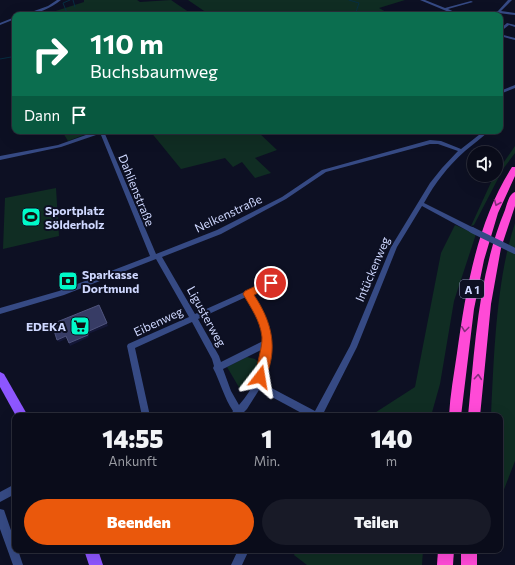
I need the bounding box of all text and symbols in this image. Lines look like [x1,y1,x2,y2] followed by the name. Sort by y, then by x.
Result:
[90,26,164,60] text: 110 m
[24,28,76,80] icon: right
[90,60,218,82] text: Buchsbaumweg
[68,104,90,126] icon: arrive
[24,106,60,124] text: Dann
[467,146,503,182] map controls
[467,146,503,182] button: sound
[116,152,158,228] street label: Dahlienstraße
[192,191,264,235] street label: Nelkenstraße
[494,199,502,207] one-way arrow
[45,203,105,231] place label: Sportplatz Sölderholz
[20,206,42,228] sports icon: Sportplatz Sölderholz
[352,234,392,304] street label: Intückenweg
[254,266,288,300] pin
[82,267,139,295] place label: Sparkasse Dortmund
[57,270,79,292] bank icon: Sparkasse Dortmund
[260,272,282,294] icon: arrive
[460,280,484,298] road number: A 1
[185,283,230,349] street label: Ligusterweg
[131,303,185,338] street label: Eibenweg
[69,315,91,337] supermarket icon: EDEKA
[26,319,66,333] place label: EDEKA
[461,326,470,332] one-way arrow
[239,356,281,398] position arrow
[473,374,482,380] one-way arrow
[102,424,163,453] text: 14:55
[261,424,273,453] text: 1
[370,424,413,453] text: 140
[109,453,157,469] text: Ankunft
[254,453,280,469] text: Min.
[386,453,397,469] text: m
[24,499,254,545] button: Beenden
[262,499,491,545] button: Teilen

